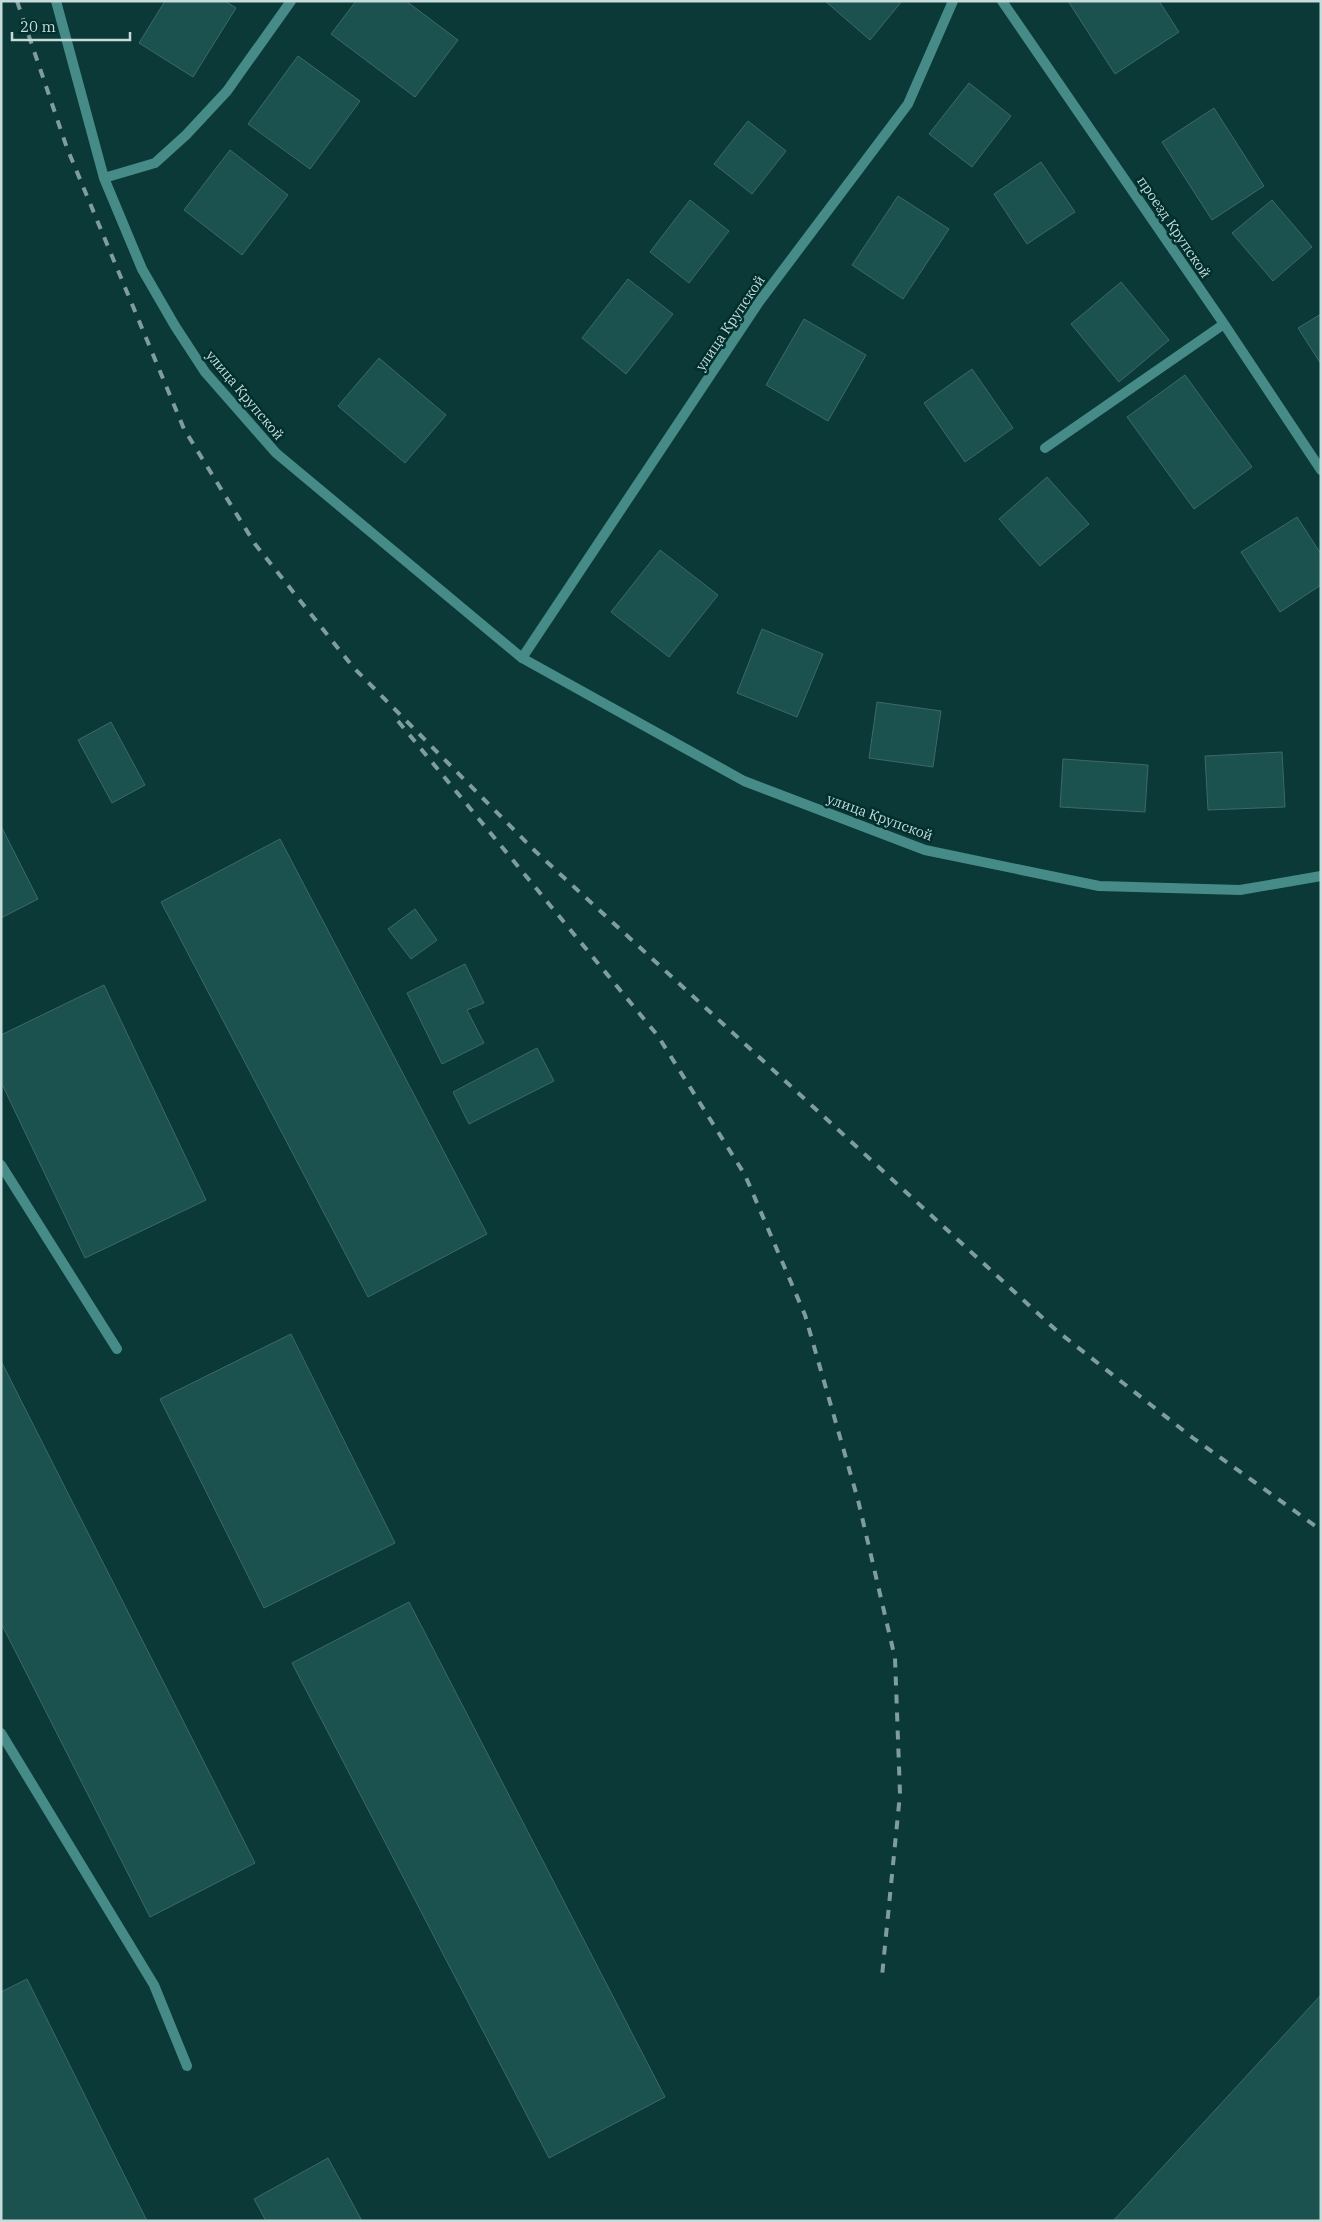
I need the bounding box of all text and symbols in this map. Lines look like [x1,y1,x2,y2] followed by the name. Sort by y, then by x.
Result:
[12,10,130,42] scale bar
[20,17,56,36] text: 20 m
[1133,173,1215,281] street label: проезд Крупской
[691,272,769,374] street label: улица Крупской
[202,346,288,444] street label: улица Крупской
[824,789,936,845] street label: улица Крупской

